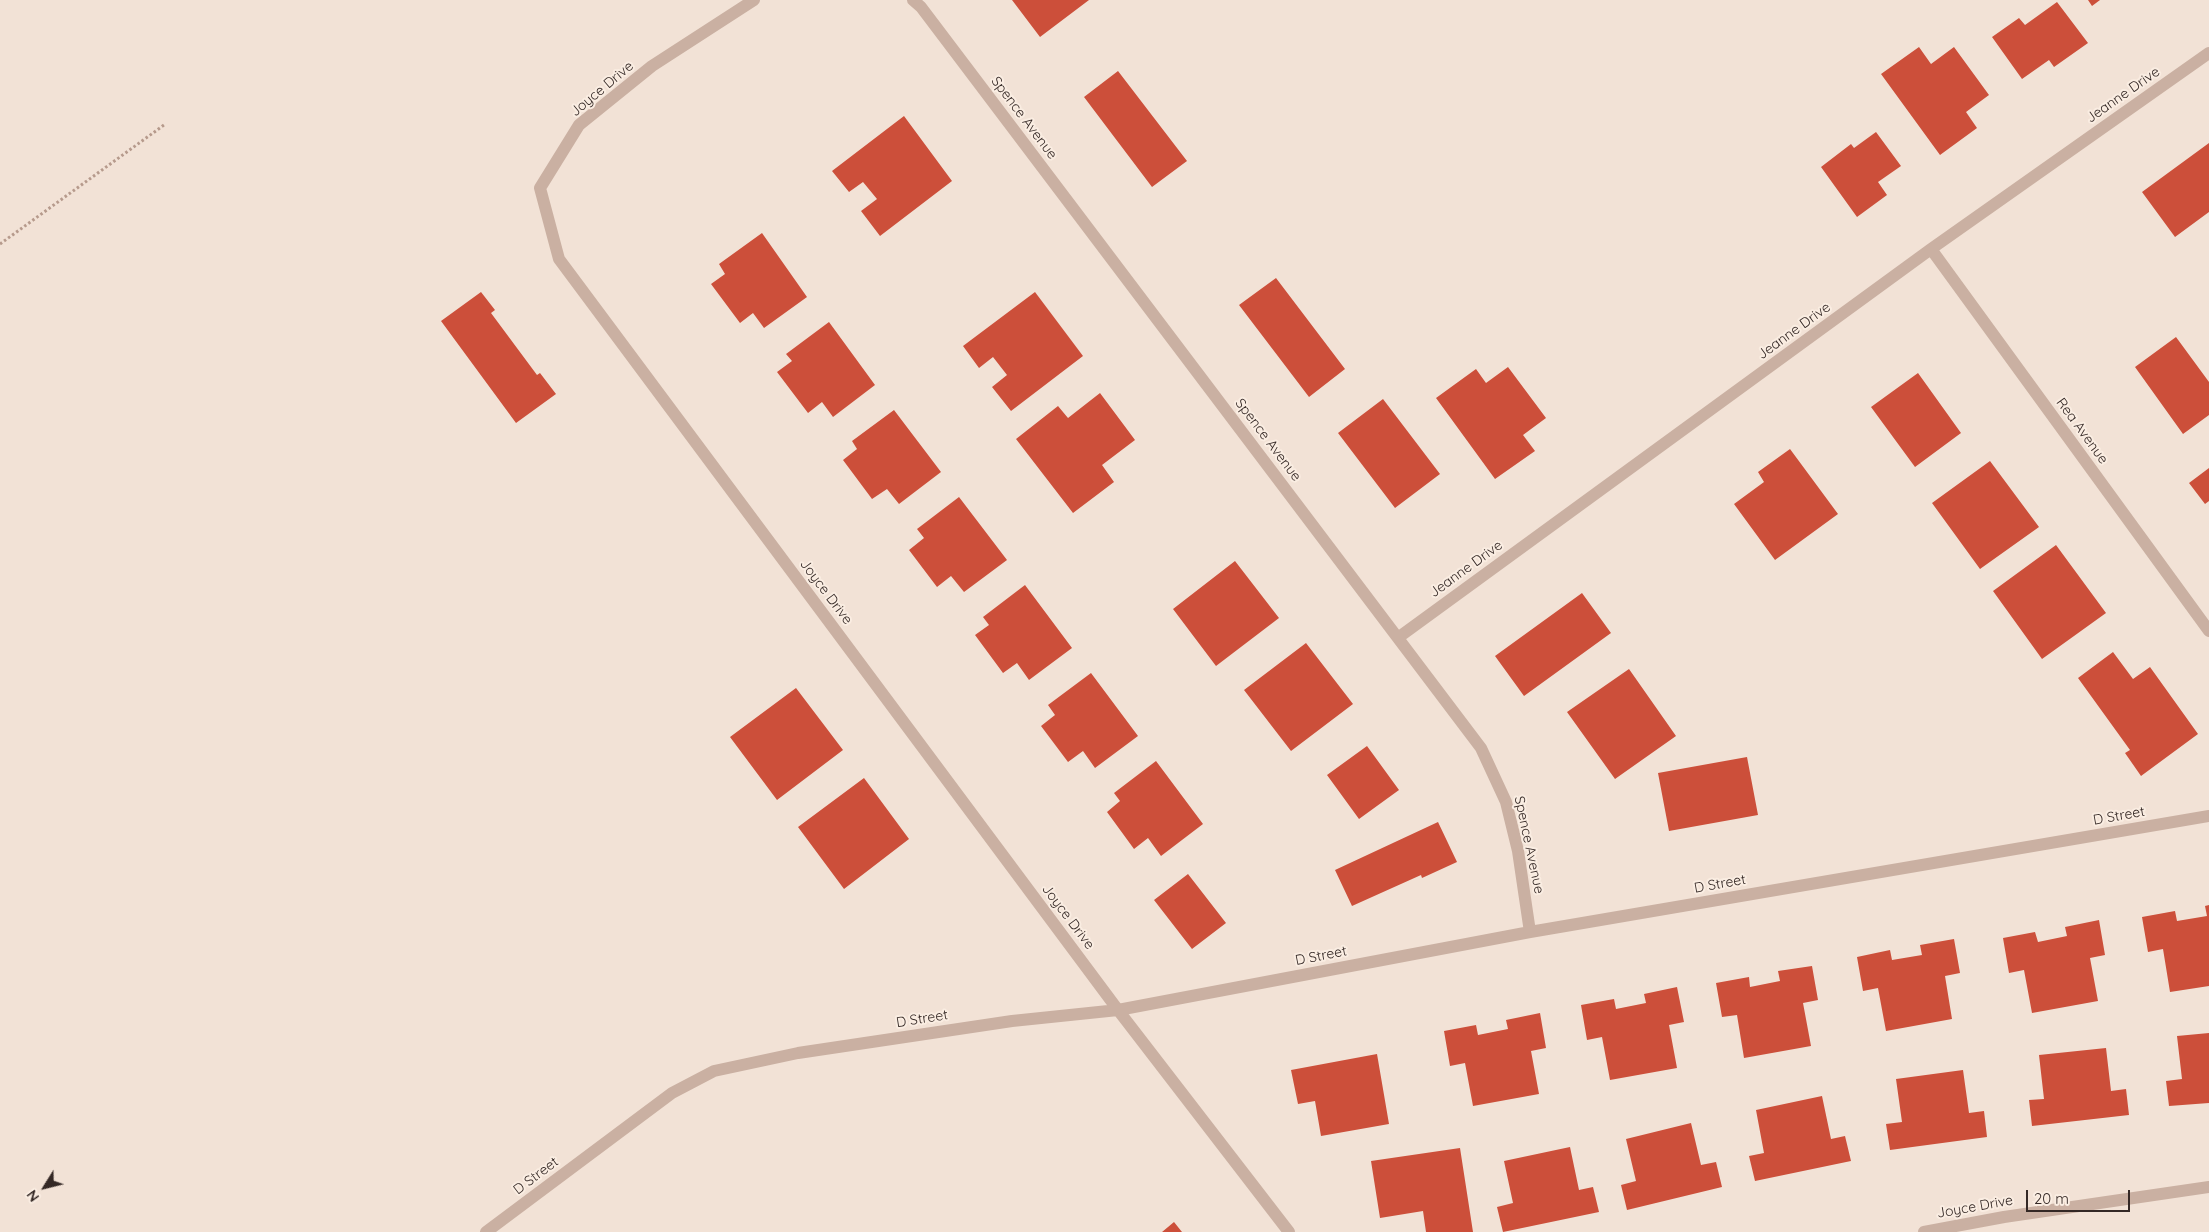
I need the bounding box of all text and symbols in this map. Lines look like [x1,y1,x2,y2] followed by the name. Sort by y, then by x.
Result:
[567,58,637,120] street label: Joyce Drive
[2083,63,2163,127] street label: Jeanne Drive
[987,73,1061,163] street label: Spence Avenue
[1754,299,1834,363] street label: Jeanne Drive
[1231,395,1305,485] street label: Spence Avenue
[2052,395,2112,467] street label: Rea Avenue
[1426,537,1506,601] street label: Jeanne Drive
[796,556,856,628] street label: Joyce Drive
[1510,795,1548,895] street label: Spence Avenue
[2092,803,2146,829] street label: D Street
[1693,871,1747,897] street label: D Street
[1038,881,1098,953] street label: Joyce Drive
[1294,943,1348,969] street label: D Street
[895,1007,949,1031] street label: D Street
[510,1154,562,1198] street label: D Street
[20,1162,70,1212] north arrow
[2029,1180,2133,1212] scale bar
[23,1186,43,1205] text: N
[2034,1189,2069,1208] text: 20 m
[1936,1192,2014,1222] street label: Joyce Drive

